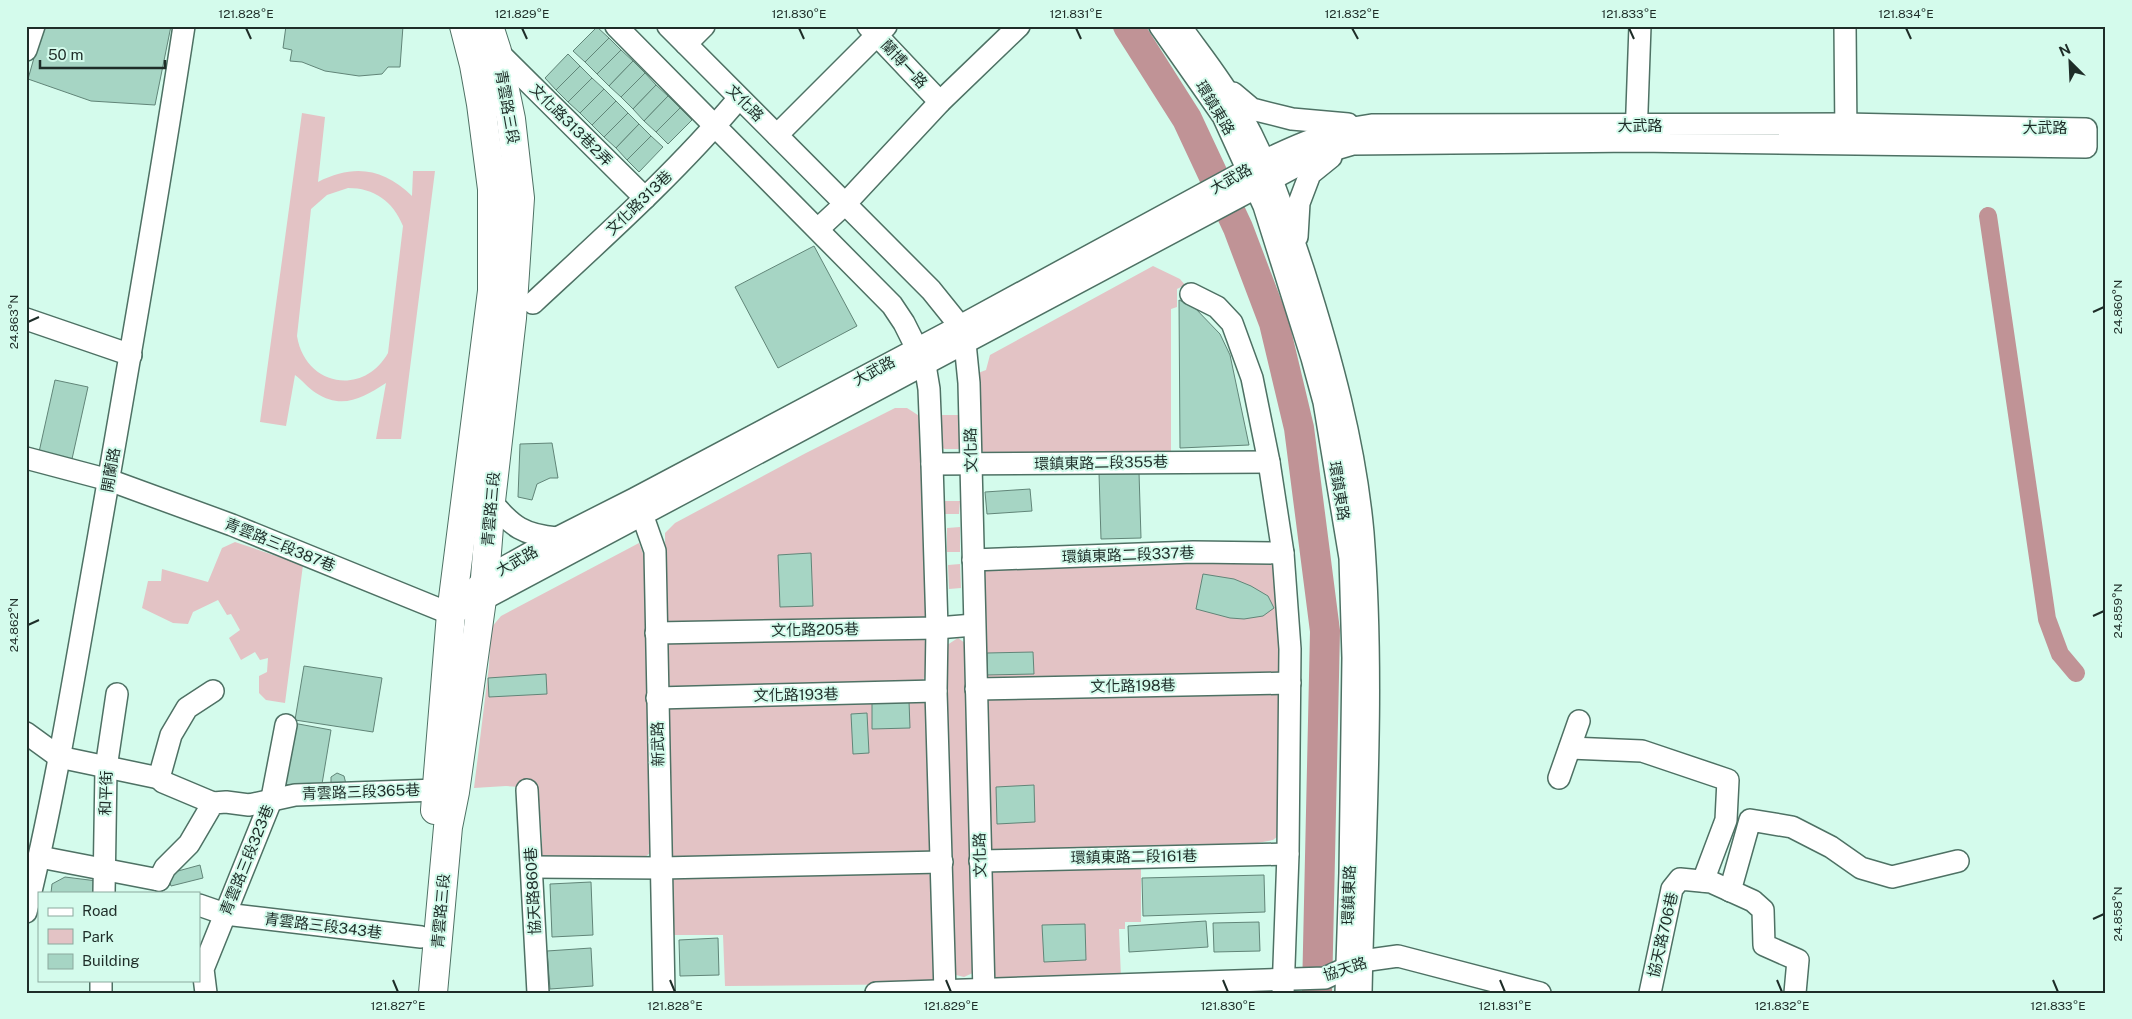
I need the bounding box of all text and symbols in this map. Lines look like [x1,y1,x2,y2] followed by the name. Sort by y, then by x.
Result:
[218,7,274,21] text: 121.828°E
[494,7,550,21] text: 121.829°E
[771,7,827,21] text: 121.830°E
[1050,7,1102,21] text: 121.831°E
[1324,7,1380,21] text: 121.832°E
[1601,7,1657,21] text: 121.833°E
[1878,7,1934,21] text: 121.834°E
[878,36,931,91] street label: 蘭博一路
[40,38,165,70] scale bar
[2044,38,2094,88] north arrow
[2056,41,2073,60] text: N
[48,46,83,63] text: 50 m
[493,68,522,145] street label: 青雲路三段
[1193,78,1238,138] street label: 環鎮東路
[527,80,616,169] street label: 文化路313巷2弄
[723,81,767,125] street label: 文化路
[1617,117,1663,134] street label: 大武路
[2022,119,2068,136] street label: 大武路
[1207,160,1255,197] street label: 大武路
[602,167,675,238] street label: 文化路313巷
[2111,280,2125,334] text: 24.860°N
[7,295,21,349] text: 24.863°N
[850,352,898,389] street label: 大武路
[962,427,979,473] street label: 文化路
[98,446,123,494] street label: 開蘭路
[1034,453,1168,472] street label: 環鎮東路二段355巷
[1326,460,1353,522] street label: 環鎮東路
[479,471,502,547] street label: 青雲路三段
[222,515,338,574] street label: 青雲路三段387巷
[493,542,541,579] street label: 大武路
[1061,544,1195,565] street label: 環鎮東路二段337巷
[2111,584,2125,638] text: 24.859°N
[7,598,21,652] text: 24.862°N
[771,620,859,639] street label: 文化路205巷
[1090,676,1176,695] street label: 文化路198巷
[753,685,839,704] street label: 文化路193巷
[649,721,666,767] street label: 新武路
[96,770,115,816] street label: 和平街
[302,781,420,802] street label: 青雲路三段365巷
[217,802,276,918] street label: 青雲路三段323巷
[971,832,988,878] street label: 文化路
[522,847,543,935] street label: 協天路860巷
[1071,847,1197,866] street label: 環鎮東路二段161巷
[1339,865,1358,925] street label: 環鎮東路
[429,873,452,949] street label: 青雲路三段
[2111,886,2125,942] text: 24.858°N
[1644,891,1681,979] street label: 協天路706巷
[38,892,200,982] legend
[82,902,118,919] text: Road
[263,910,383,941] street label: 青雲路三段343巷
[82,928,114,945] text: Park
[82,952,140,969] text: Building
[1321,953,1369,984] street label: 協天路
[371,999,425,1013] text: 121.827°E
[647,999,703,1013] text: 121.828°E
[923,999,979,1013] text: 121.829°E
[1200,999,1256,1013] text: 121.830°E
[1479,999,1531,1013] text: 121.831°E
[1754,999,1810,1013] text: 121.832°E
[2030,999,2086,1013] text: 121.833°E

